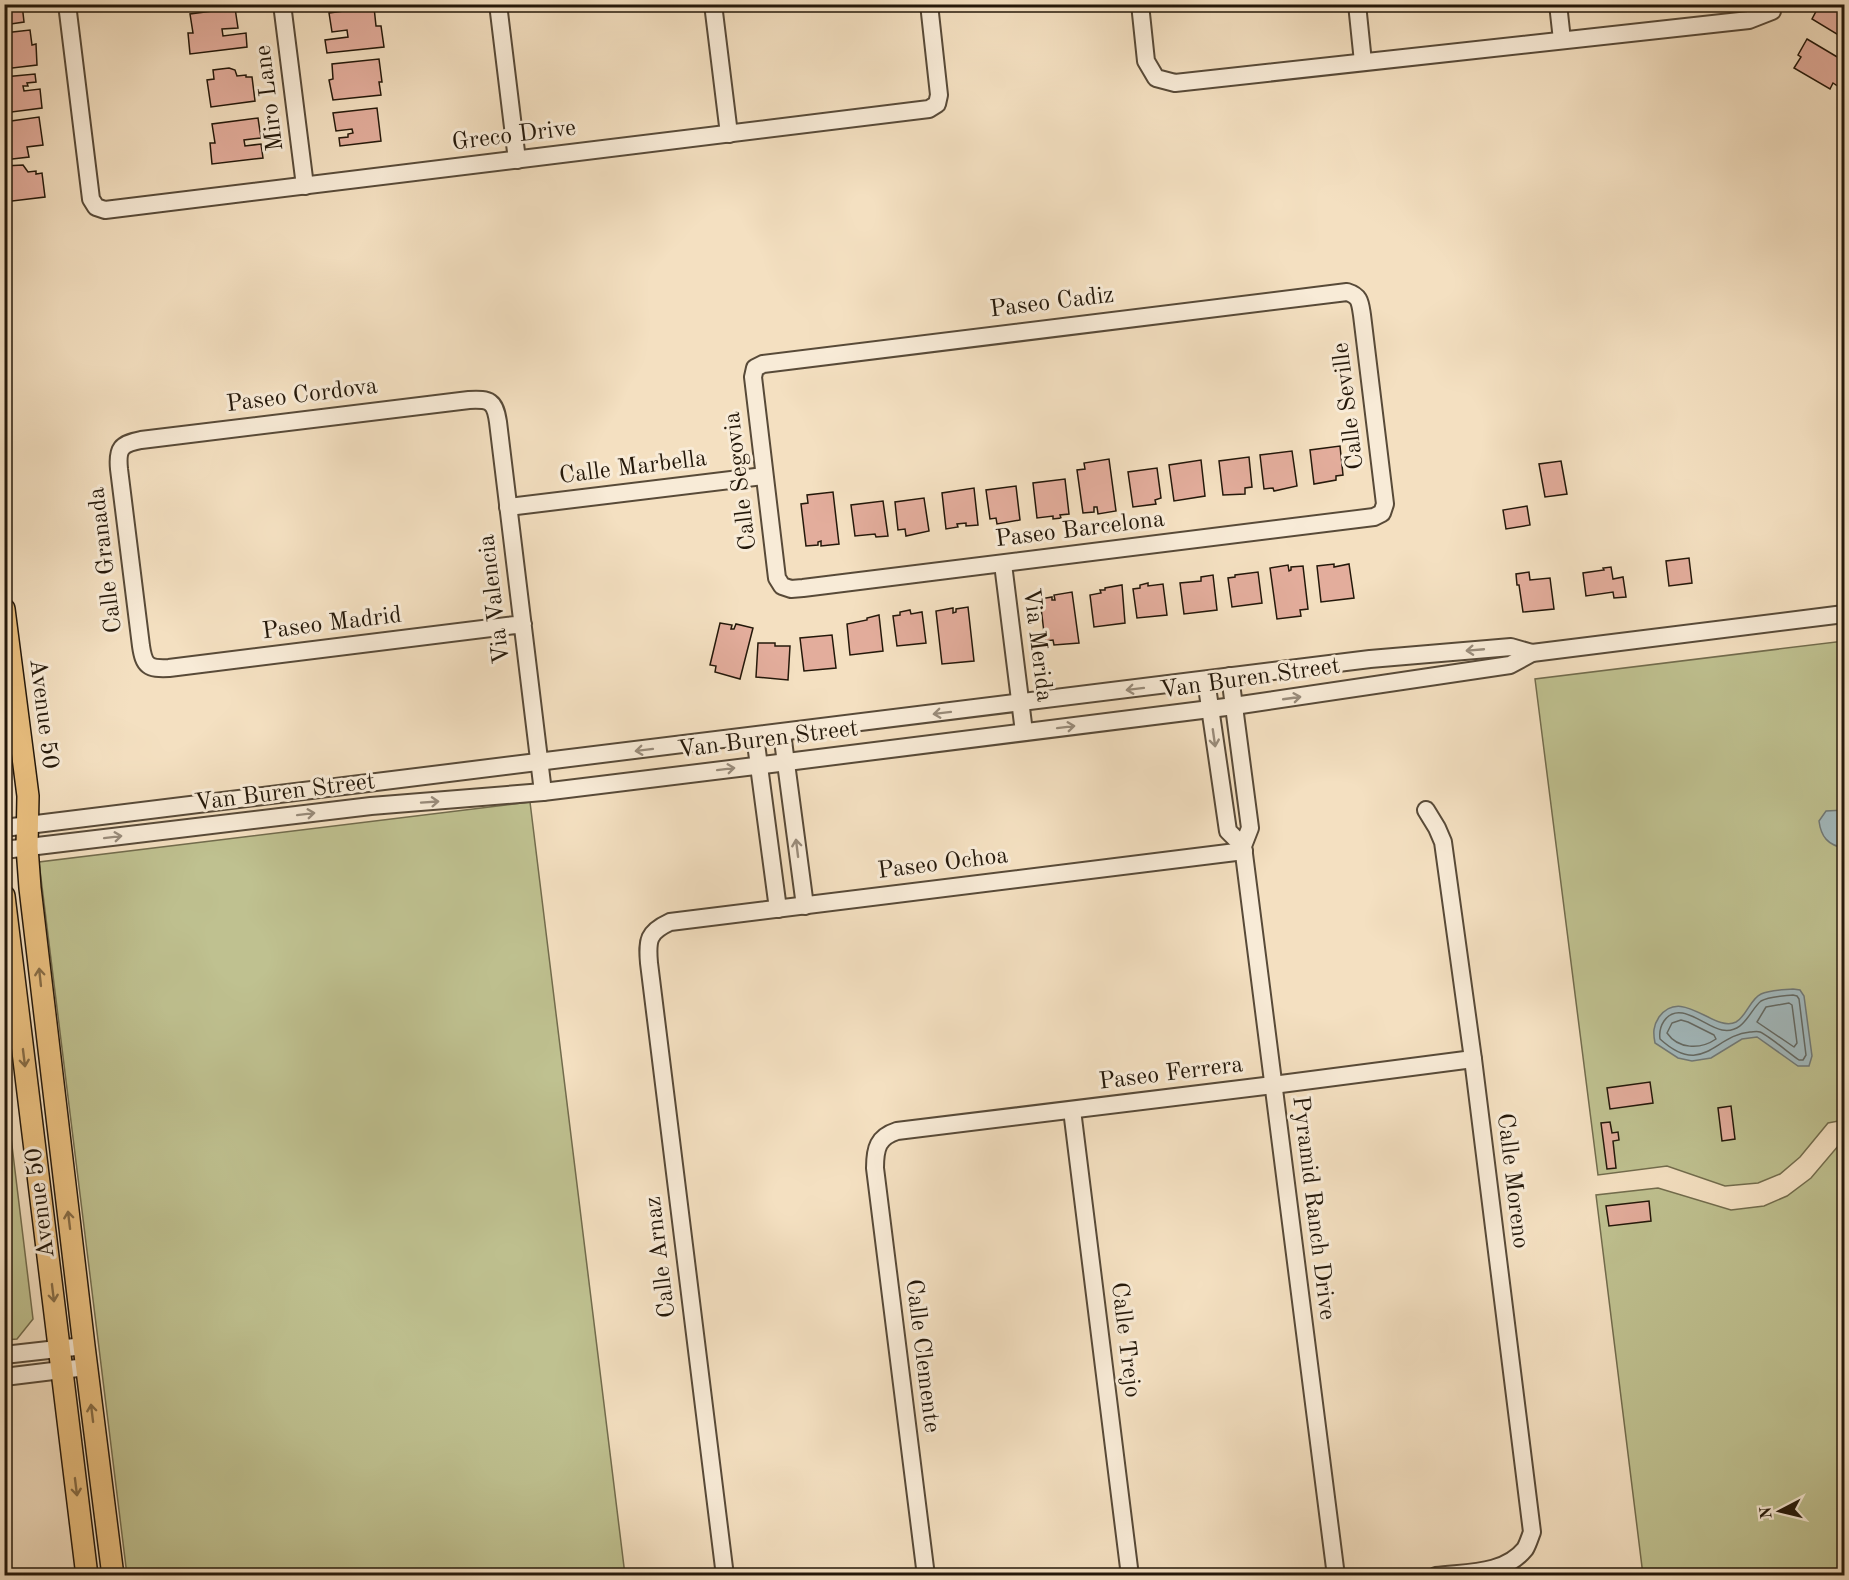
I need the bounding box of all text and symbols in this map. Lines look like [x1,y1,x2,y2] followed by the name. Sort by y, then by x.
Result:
[252,43,288,153] street label: Miro Lane
[451,116,577,156] street label: Greco Drive
[989,283,1115,323] street label: Paseo Cadiz
[1329,341,1369,471] street label: Calle Seville
[225,375,379,417] street label: Paseo Cordova
[721,410,761,552] street label: Calle Segovia
[558,447,708,489] street label: Calle Marbella
[85,486,127,634] street label: Calle Granada
[994,508,1166,552] street label: Paseo Barcelona
[475,533,515,665] street label: Via Valencia
[1018,587,1056,703] street label: Via Merida
[261,604,403,644] street label: Paseo Madrid
[1465,645,1485,656] one-way arrow
[1158,654,1342,704] street label: Van Buren Street
[24,658,62,770] street label: Avenue 50
[1126,683,1146,694] one-way arrow
[1281,692,1301,703] one-way arrow
[932,707,952,718] one-way arrow
[676,717,860,763] street label: Van Buren Street
[1055,721,1075,732] one-way arrow
[1209,727,1220,747] one-way arrow
[634,744,654,755] one-way arrow
[716,763,736,774] one-way arrow
[193,770,377,816] street label: Van Buren Street
[419,796,439,807] one-way arrow
[296,808,316,819] one-way arrow
[102,832,122,843] one-way arrow
[792,838,803,858] one-way arrow
[876,844,1010,884] street label: Paseo Ochoa
[35,967,46,987] one-way arrow
[19,1047,30,1067] one-way arrow
[1098,1053,1245,1095] street label: Paseo Ferrera
[1287,1095,1339,1321] street label: Pyramid Ranch Drive
[1492,1112,1532,1250] street label: Calle Moreno
[22,1147,60,1259] street label: Avenue 50
[642,1195,680,1319] street label: Calle Arnaz
[63,1210,74,1230] one-way arrow
[901,1278,943,1434] street label: Calle Clemente
[1106,1281,1144,1399] street label: Calle Trejo
[48,1283,59,1303] one-way arrow
[87,1404,98,1424] one-way arrow
[71,1476,82,1496] one-way arrow
[1750,1481,1810,1541] north arrow
[1758,1505,1776,1520] text: N

